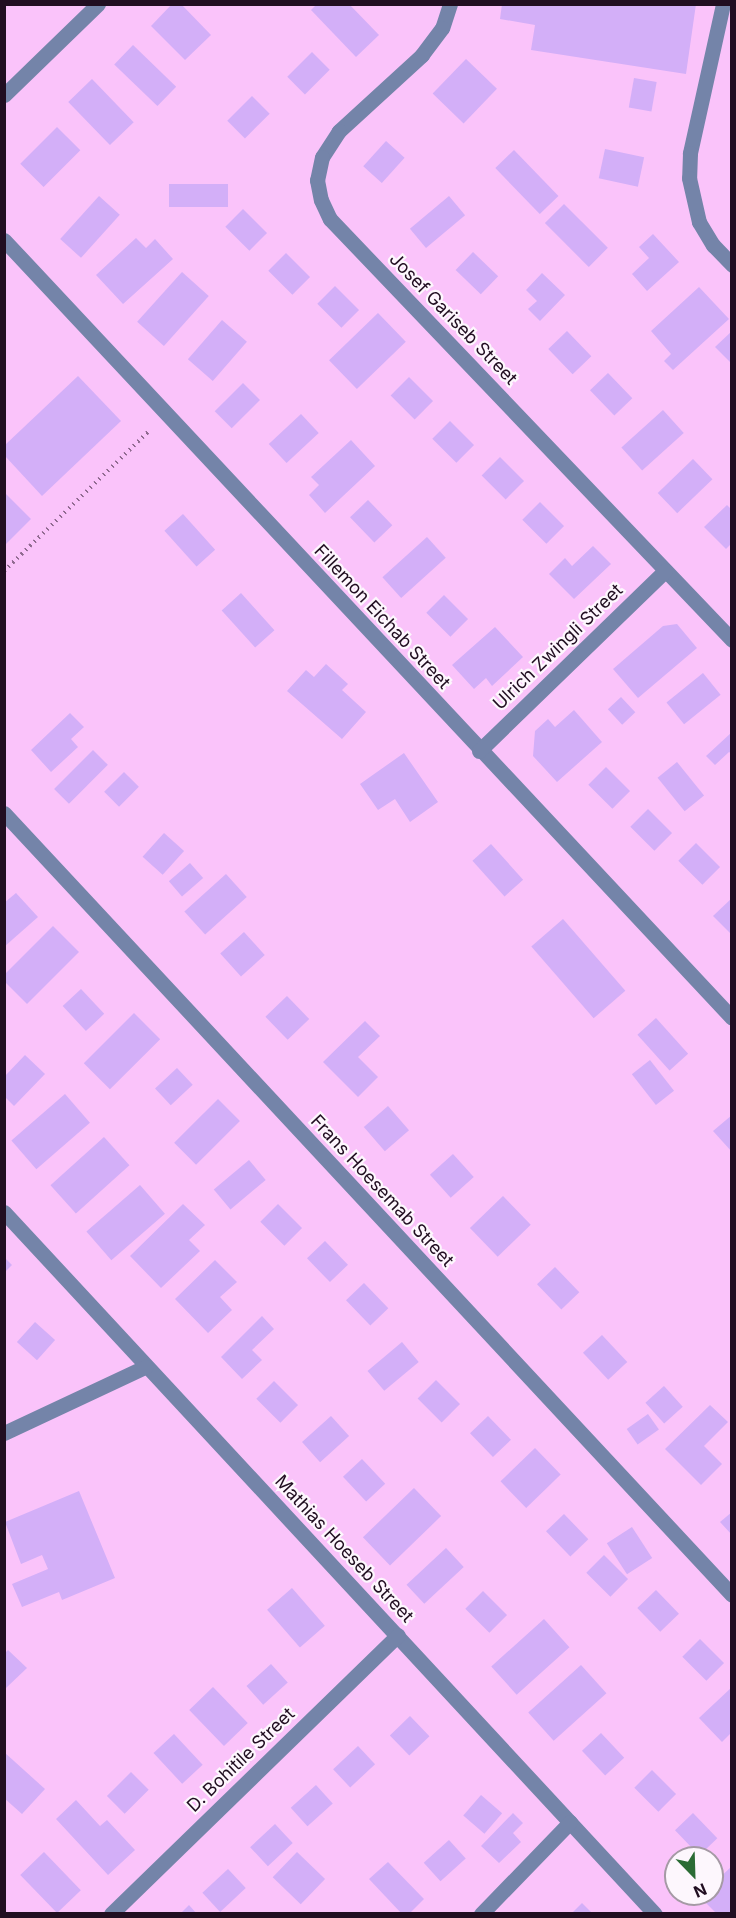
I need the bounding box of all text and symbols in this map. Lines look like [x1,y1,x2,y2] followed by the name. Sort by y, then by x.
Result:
[385,249,521,389] street label: Josef Gariseb Street
[309,540,455,694] street label: Fillemon Eichab Street
[489,580,627,714] street label: Ulrich Zwingli Street
[306,1111,458,1271] street label: Frans Hoesemab Street
[270,1471,418,1627] street label: Mathias Hoeseb Street
[183,1703,299,1817] street label: D. Bohitile Street
[664,1846,724,1906] north arrow
[691,1879,710,1902] text: N

